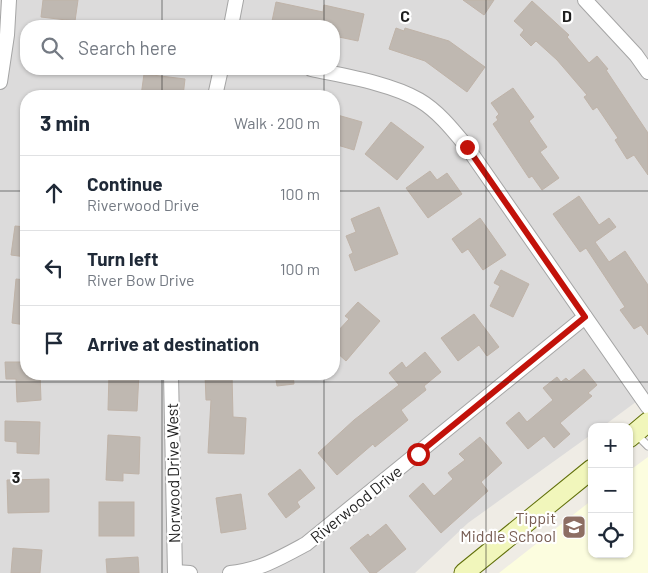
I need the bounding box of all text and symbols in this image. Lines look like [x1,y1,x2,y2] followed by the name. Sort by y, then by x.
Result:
[400,6,410,25] text: C
[562,6,572,25] text: D
[20,20,340,75] search box
[38,34,66,62] icon: search
[78,36,177,59] text: Search here
[40,110,90,135] text: 3 min
[234,113,320,132] text: Walk · 200 m
[456,136,479,159] route end
[87,172,163,195] text: Continue
[40,179,68,207] icon: ahead
[280,184,320,203] text: 100 m
[87,195,199,214] text: Riverwood Drive
[87,247,158,270] text: Turn left
[40,254,68,282] icon: left
[280,259,320,278] text: 100 m
[87,270,195,289] text: River Bow Drive
[40,329,68,357] icon: arrive
[87,332,259,355] text: Arrive at destination
[162,403,183,543] street label: Norwood Drive West
[588,423,633,558] map controls
[588,423,633,468] button: +
[407,443,430,466] route start
[306,461,405,546] street label: Riverwood Drive
[12,467,20,486] text: 3
[588,468,633,513] button: −
[460,508,556,545] place label: Tippit Middle School
[588,513,633,558] button: locate
[561,514,587,540] school or university icon: Tippit Middle School

